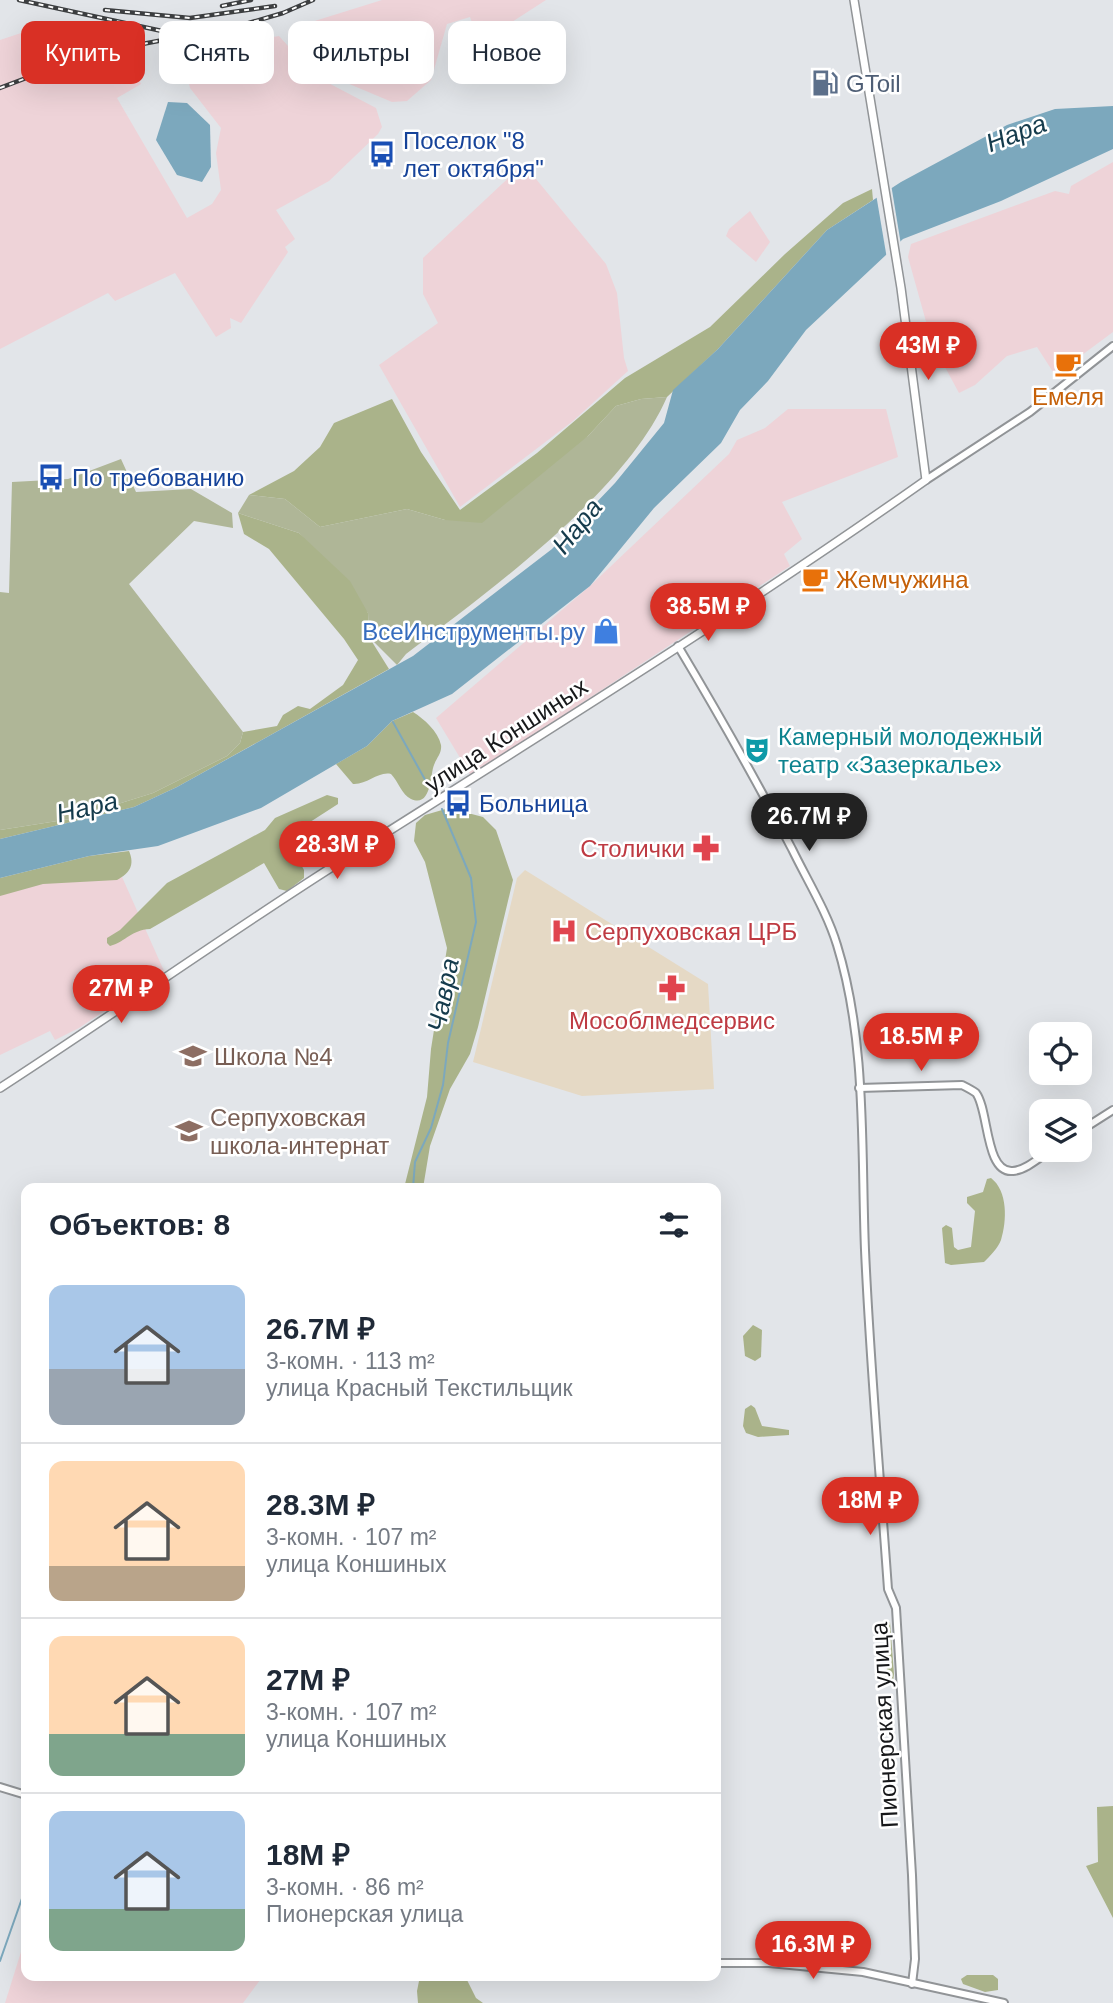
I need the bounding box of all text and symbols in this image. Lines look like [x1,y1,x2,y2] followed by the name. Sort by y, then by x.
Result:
[21,21,145,84] chip: Купить
[159,21,274,84] chip: Снять
[288,21,434,84] chip: Фильтры
[448,21,566,84] chip: Новое
[810,68,840,98] fuel station icon: GToil
[846,70,901,97] place label: GToil
[982,108,1050,158] water label: Нара
[403,127,544,182] place label: Поселок "8 лет октября"
[367,139,397,169] bus stop icon: Поселок "8 лет октября"
[879,322,977,382] pin: 43M ₽
[896,332,960,358] text: 43M ₽
[1053,349,1083,379] cafe icon: Емеля
[1032,383,1104,410] place label: Емеля
[36,462,66,492] bus stop icon: По требованию
[72,464,244,491] place label: По требованию
[546,492,608,560] water label: Нара
[800,564,830,594] cafe icon: Жемчужина
[836,566,969,593] place label: Жемчужина
[643,584,773,643] pin: 38.5M ₽
[666,593,750,619] text: 38.5M ₽
[591,616,621,646] shop icon: ВсеИнструменты.ру
[362,618,585,645] place label: ВсеИнструменты.ру
[420,672,592,798] street label: улица Коншиных
[778,723,1043,778] place label: Камерный молодежный театр «Зазеркалье»
[742,735,772,765] theatre icon: Камерный молодежный театр «Зазеркалье»
[53,785,121,829] water label: Нара
[443,788,473,818] bus stop icon: Больница
[479,790,588,817] place label: Больница
[744,794,874,853] pin: 26.7M ₽
[767,803,851,829] text: 26.7M ₽
[272,822,402,881] pin: 28.3M ₽
[295,831,379,857] text: 28.3M ₽
[691,833,721,863] pharmacy icon: Столички
[580,835,685,862] place label: Столички
[549,916,579,946] hospital icon: Серпуховская ЦРБ
[585,918,797,945] place label: Серпуховская ЦРБ
[421,956,465,1034] water label: Чавра
[72,965,170,1025] pin: 27M ₽
[657,973,687,1003] pharmacy icon: Мособлмедсервис
[89,975,153,1001] text: 27M ₽
[569,1007,775,1034] place label: Мособлмедсервис
[856,1014,986,1073] pin: 18.5M ₽
[1029,1022,1092,1162] map controls
[1029,1022,1092,1085] button: locate
[879,1023,963,1049] text: 18.5M ₽
[178,1041,208,1071] school or university icon: Школа №4
[214,1043,333,1070] place label: Школа №4
[1029,1099,1092,1162] button: layers
[210,1104,389,1159] place label: Серпуховская школа-интернат
[174,1116,204,1146] school or university icon: Серпуховская школа-интернат
[655,1206,693,1244] icon: filters
[49,1208,230,1241] text: Объектов: 8
[266,1312,375,1345] text: 26.7M ₽
[105,1313,189,1397] icon: home
[266,1348,435,1374] text: 3-комн. · 113 m²
[266,1375,573,1401] text: улица Красный Текстильщик
[821,1478,919,1537] pin: 18M ₽
[838,1487,902,1513] text: 18M ₽
[266,1488,375,1521] text: 28.3M ₽
[105,1489,189,1573] icon: home
[266,1524,437,1550] text: 3-комн. · 107 m²
[266,1551,447,1577] text: улица Коншиных
[865,1621,903,1829] street label: Пионерская улица
[266,1663,350,1696] text: 27M ₽
[105,1664,189,1748] icon: home
[266,1699,437,1725] text: 3-комн. · 107 m²
[266,1726,447,1752] text: улица Коншиных
[266,1838,350,1871] text: 18M ₽
[105,1839,189,1923] icon: home
[266,1874,424,1900] text: 3-комн. · 86 m²
[266,1901,463,1927] text: Пионерская улица
[748,1922,878,1981] pin: 16.3M ₽
[771,1931,855,1957] text: 16.3M ₽

